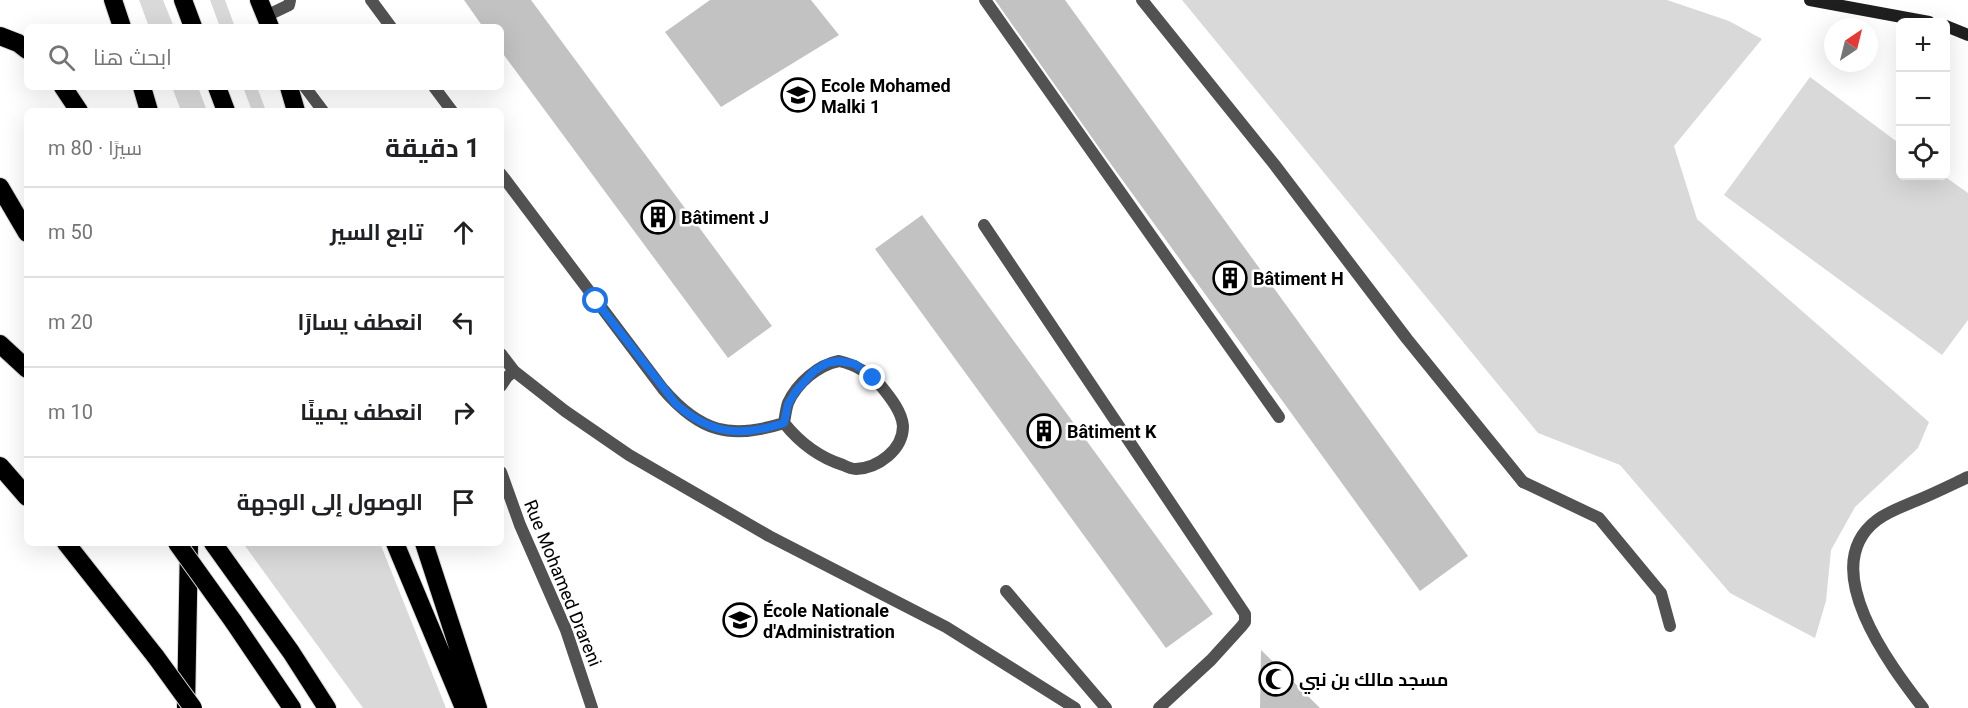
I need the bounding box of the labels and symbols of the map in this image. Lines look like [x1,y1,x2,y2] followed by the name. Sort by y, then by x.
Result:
[1824,18,1878,72] north arrow
[821,75,951,117] place label: Ecole Mohamed Malki 1
[780,77,816,113] school or university icon: Ecole Mohamed Malki 1
[640,199,676,235] building icon: Bâtiment J
[681,207,769,228] place label: Bâtiment J
[1212,260,1248,296] building icon: Bâtiment H
[1253,268,1344,289] place label: Bâtiment H
[582,287,608,313] route start
[859,364,885,390] route end
[1026,413,1062,449] building icon: Bâtiment K
[1067,421,1157,442] place label: Bâtiment K
[520,497,606,669] street label: Rue Mohamed Drareni
[763,600,895,642] place label: École Nationale d'Administration
[722,602,758,638] school or university icon: École Nationale d'Administration
[1258,661,1294,697] mosque icon: مسجد مالك بن نبي
[1299,669,1448,695] place label: مسجد مالك بن نبي

